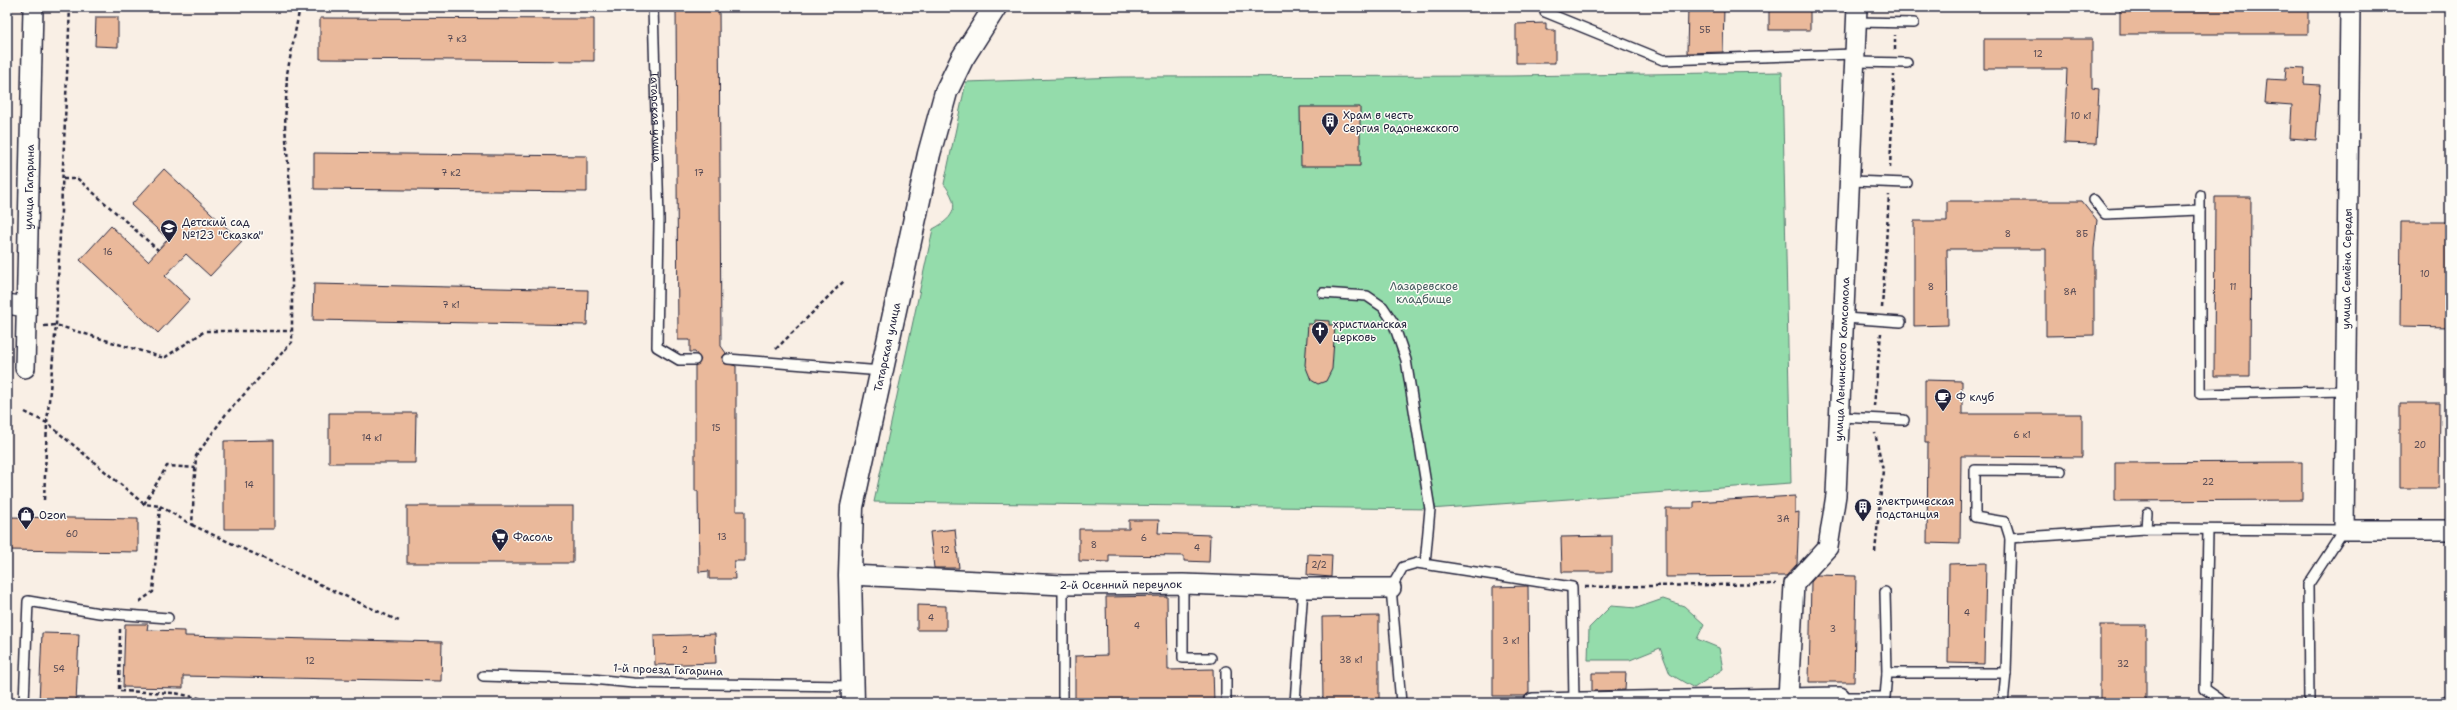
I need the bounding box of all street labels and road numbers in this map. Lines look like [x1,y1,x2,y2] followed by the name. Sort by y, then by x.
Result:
[647,71,665,163] street label: Татарская улица
[21,144,37,230] street label: улица Гагарина
[2338,208,2356,330] street label: улица Семёна Середы
[1831,276,1853,442] street label: улица Ленинского Комсомола
[870,301,904,393] street label: Татарская улица
[1059,577,1182,593] street label: 2-й Осенний переулок
[613,661,723,679] street label: 1-й проезд Гагарина

